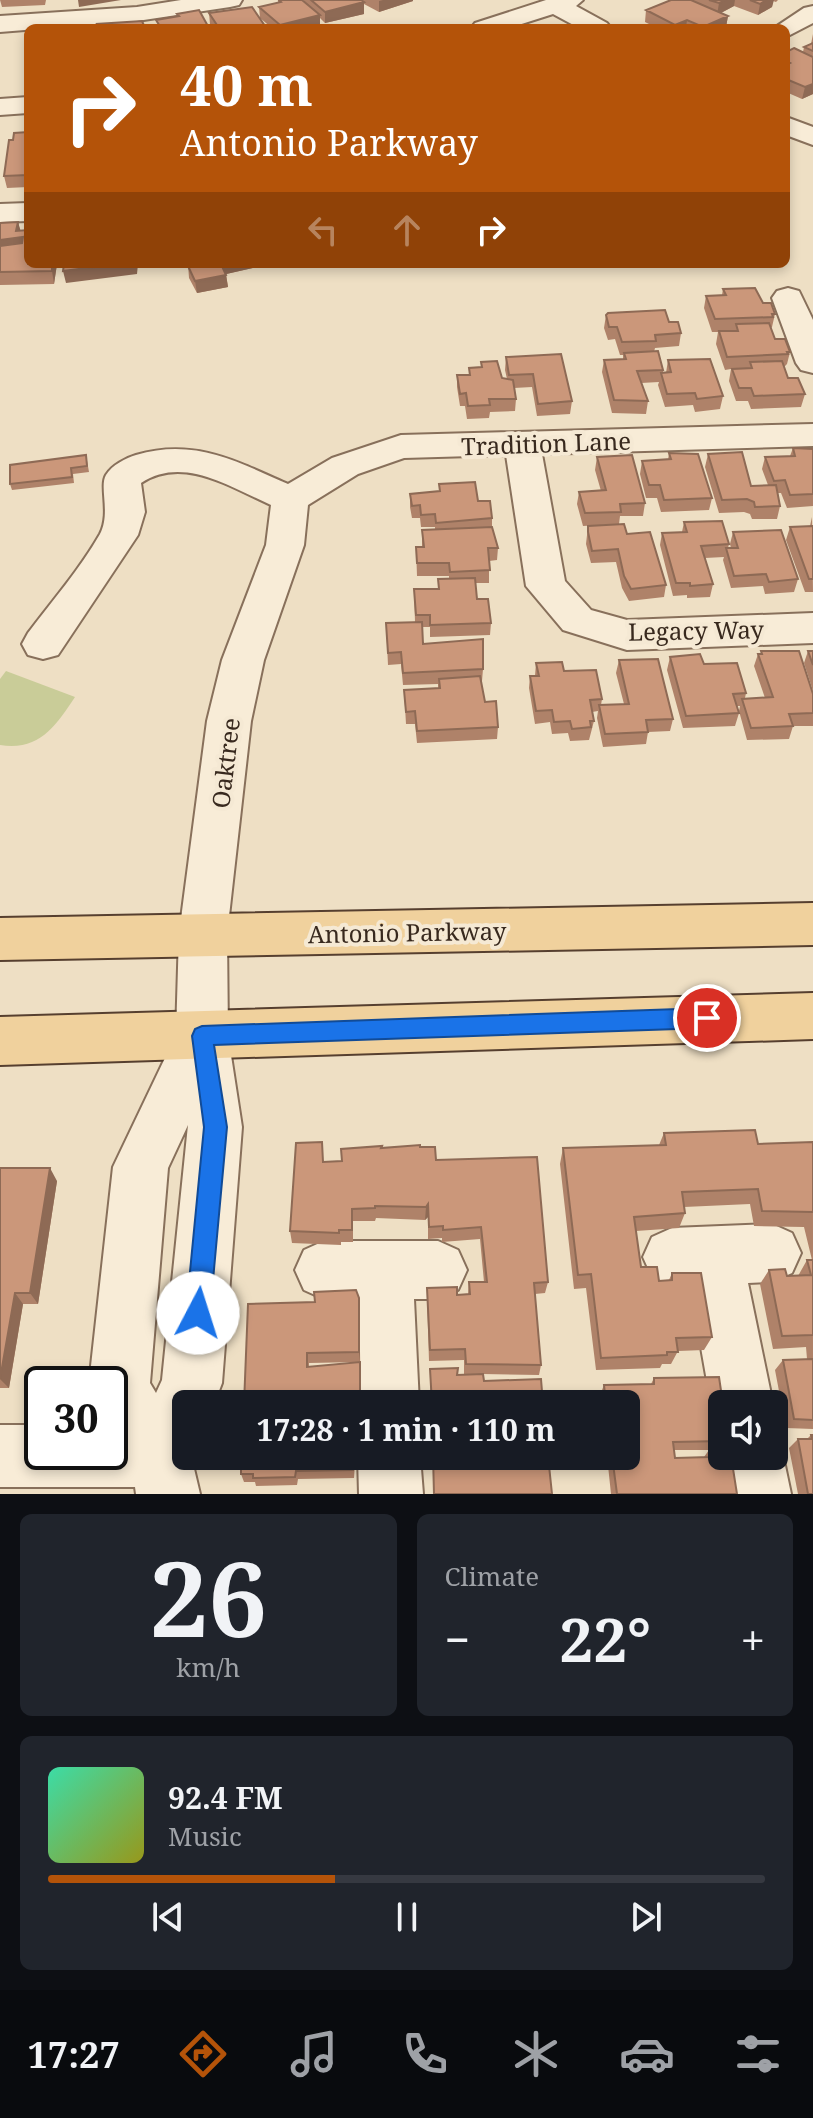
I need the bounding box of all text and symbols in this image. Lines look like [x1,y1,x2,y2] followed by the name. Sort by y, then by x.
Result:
[180,46,313,122] text: 40 m
[48,56,152,160] icon: right
[180,118,478,167] text: Antonio Parkway
[301,208,345,252] icon: left
[385,208,429,252] icon: ahead
[469,208,513,252] icon: right
[460,424,632,462] street label: Tradition Lane
[628,612,765,648] street label: Legacy Way
[203,716,247,810] street label: Oaktree
[307,914,507,950] street label: Antonio Parkway
[673,984,741,1052] pin
[685,996,729,1040] icon: arrive
[156,1271,240,1355] position arrow
[24,1366,128,1470] speed limit sign: 30
[708,1390,788,1470] map controls
[708,1390,788,1470] button: sound
[257,1409,555,1450] text: 17:28 · 1 min · 110 m
[149,1526,267,1667] text: 26
[445,1558,539,1594] text: Climate
[559,1598,651,1680] text: 22°
[445,1609,470,1669] text: −
[740,1609,765,1669] text: +
[176,1649,240,1685] text: km/h
[168,1777,283,1818] text: 92.4 FM
[168,1818,242,1854] text: Music
[146,1895,190,1939] icon: previous
[385,1895,429,1939] icon: pause
[624,1895,668,1939] icon: next
[175,2026,231,2082] icon: directions
[286,2026,342,2082] icon: music
[397,2026,453,2082] icon: phone
[508,2026,564,2082] icon: climate
[619,2026,675,2082] icon: car
[730,2026,786,2082] icon: filters
[27,2030,120,2079] text: 17:27

